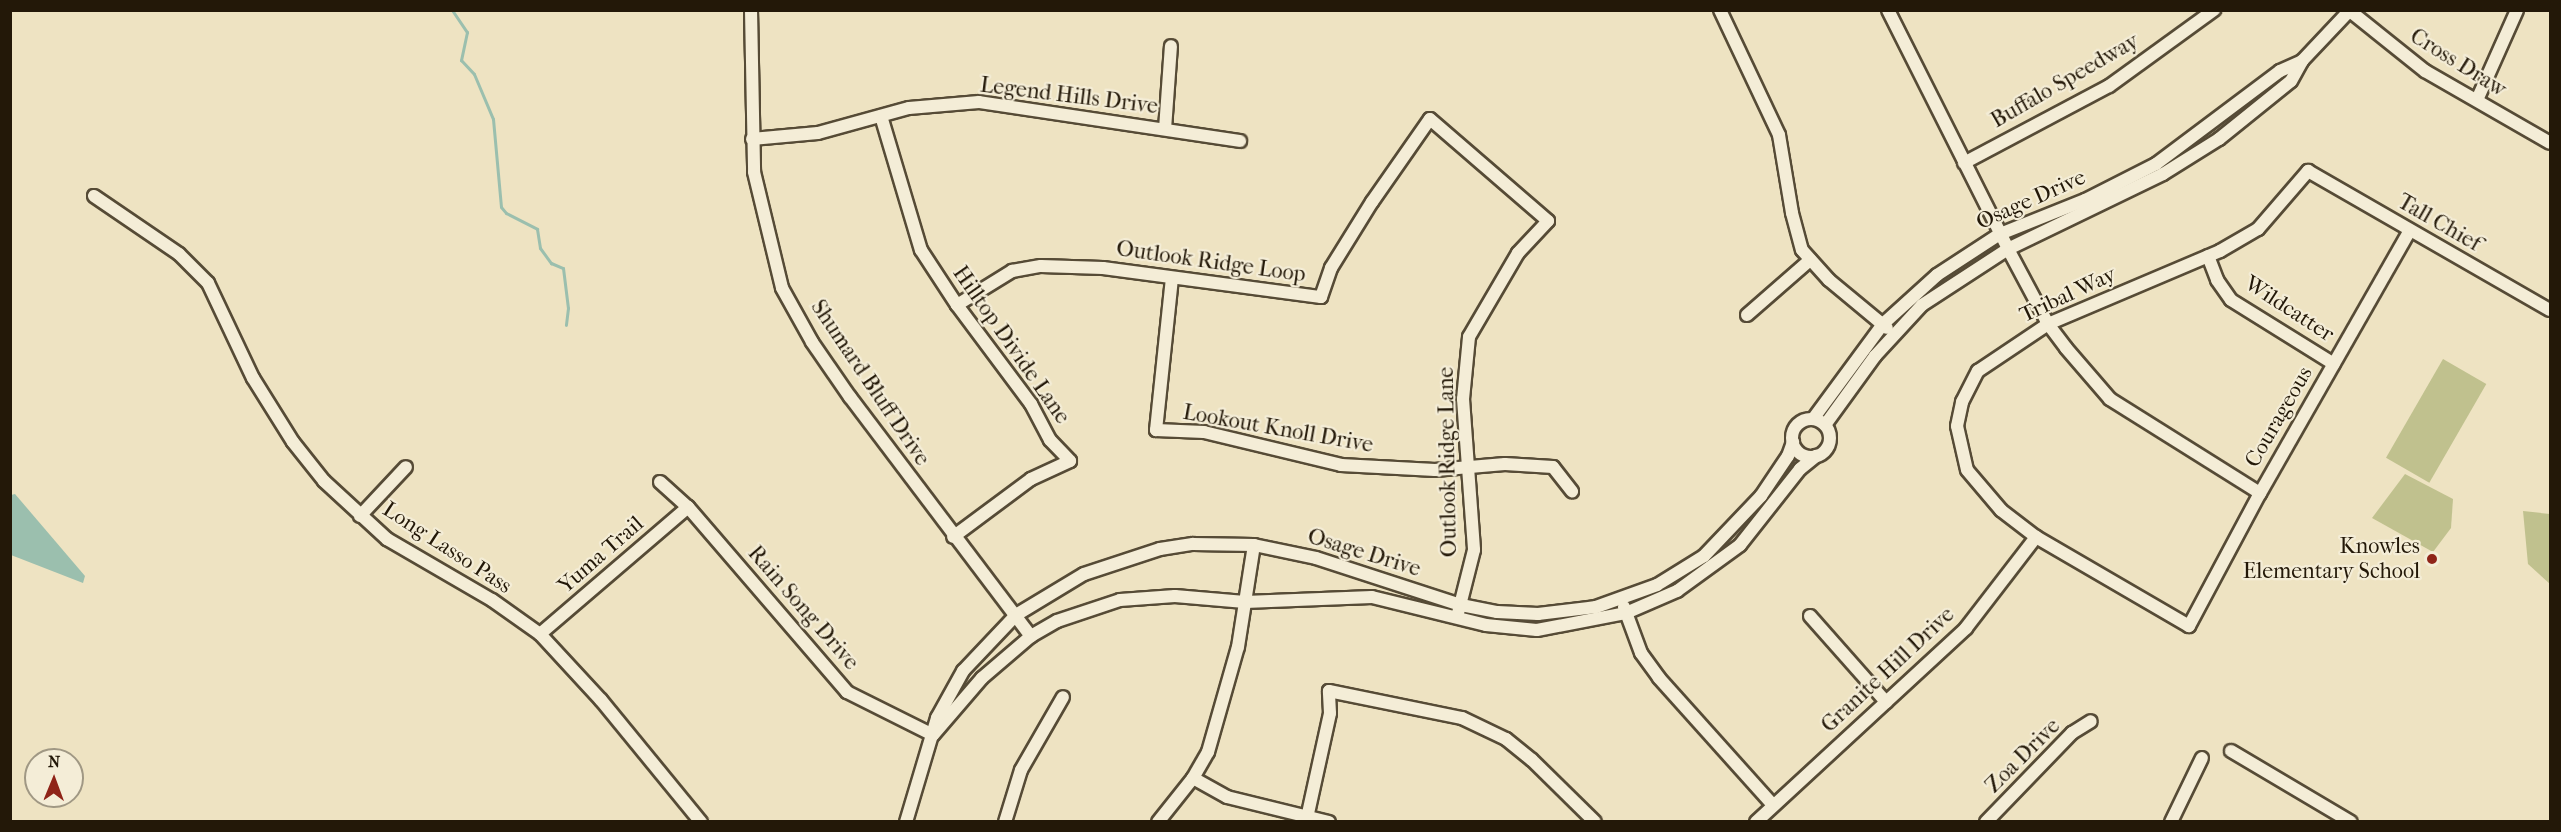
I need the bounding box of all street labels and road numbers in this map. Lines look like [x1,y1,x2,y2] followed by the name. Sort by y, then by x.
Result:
[2405,23,2511,103] street label: Cross Draw
[1986,28,2144,134] street label: Buffalo Speedway
[979,72,1159,120] street label: Legend Hills Drive
[1972,164,2090,236] street label: Osage Drive
[2393,189,2485,257] street label: Tall Chief
[1115,236,1307,288] street label: Outlook Ridge Loop
[947,261,1075,429] street label: Hilltop Divide Lane
[2016,261,2120,329] street label: Tribal Way
[2239,270,2339,348] street label: Wildcatter
[805,295,935,471] street label: Shumard Bluff Drive
[2240,362,2318,472] street label: Courageous
[1433,367,1463,557] street label: Outlook Ridge Lane
[1181,399,1375,459] street label: Lookout Knoll Drive
[377,496,517,600] street label: Long Lasso Pass
[553,511,649,599] street label: Yuma Trail
[1304,523,1424,583] street label: Osage Drive
[742,541,864,675] street label: Rain Song Drive
[1816,602,1960,738] street label: Granite Hill Drive
[1980,713,2066,799] street label: Zoa Drive

